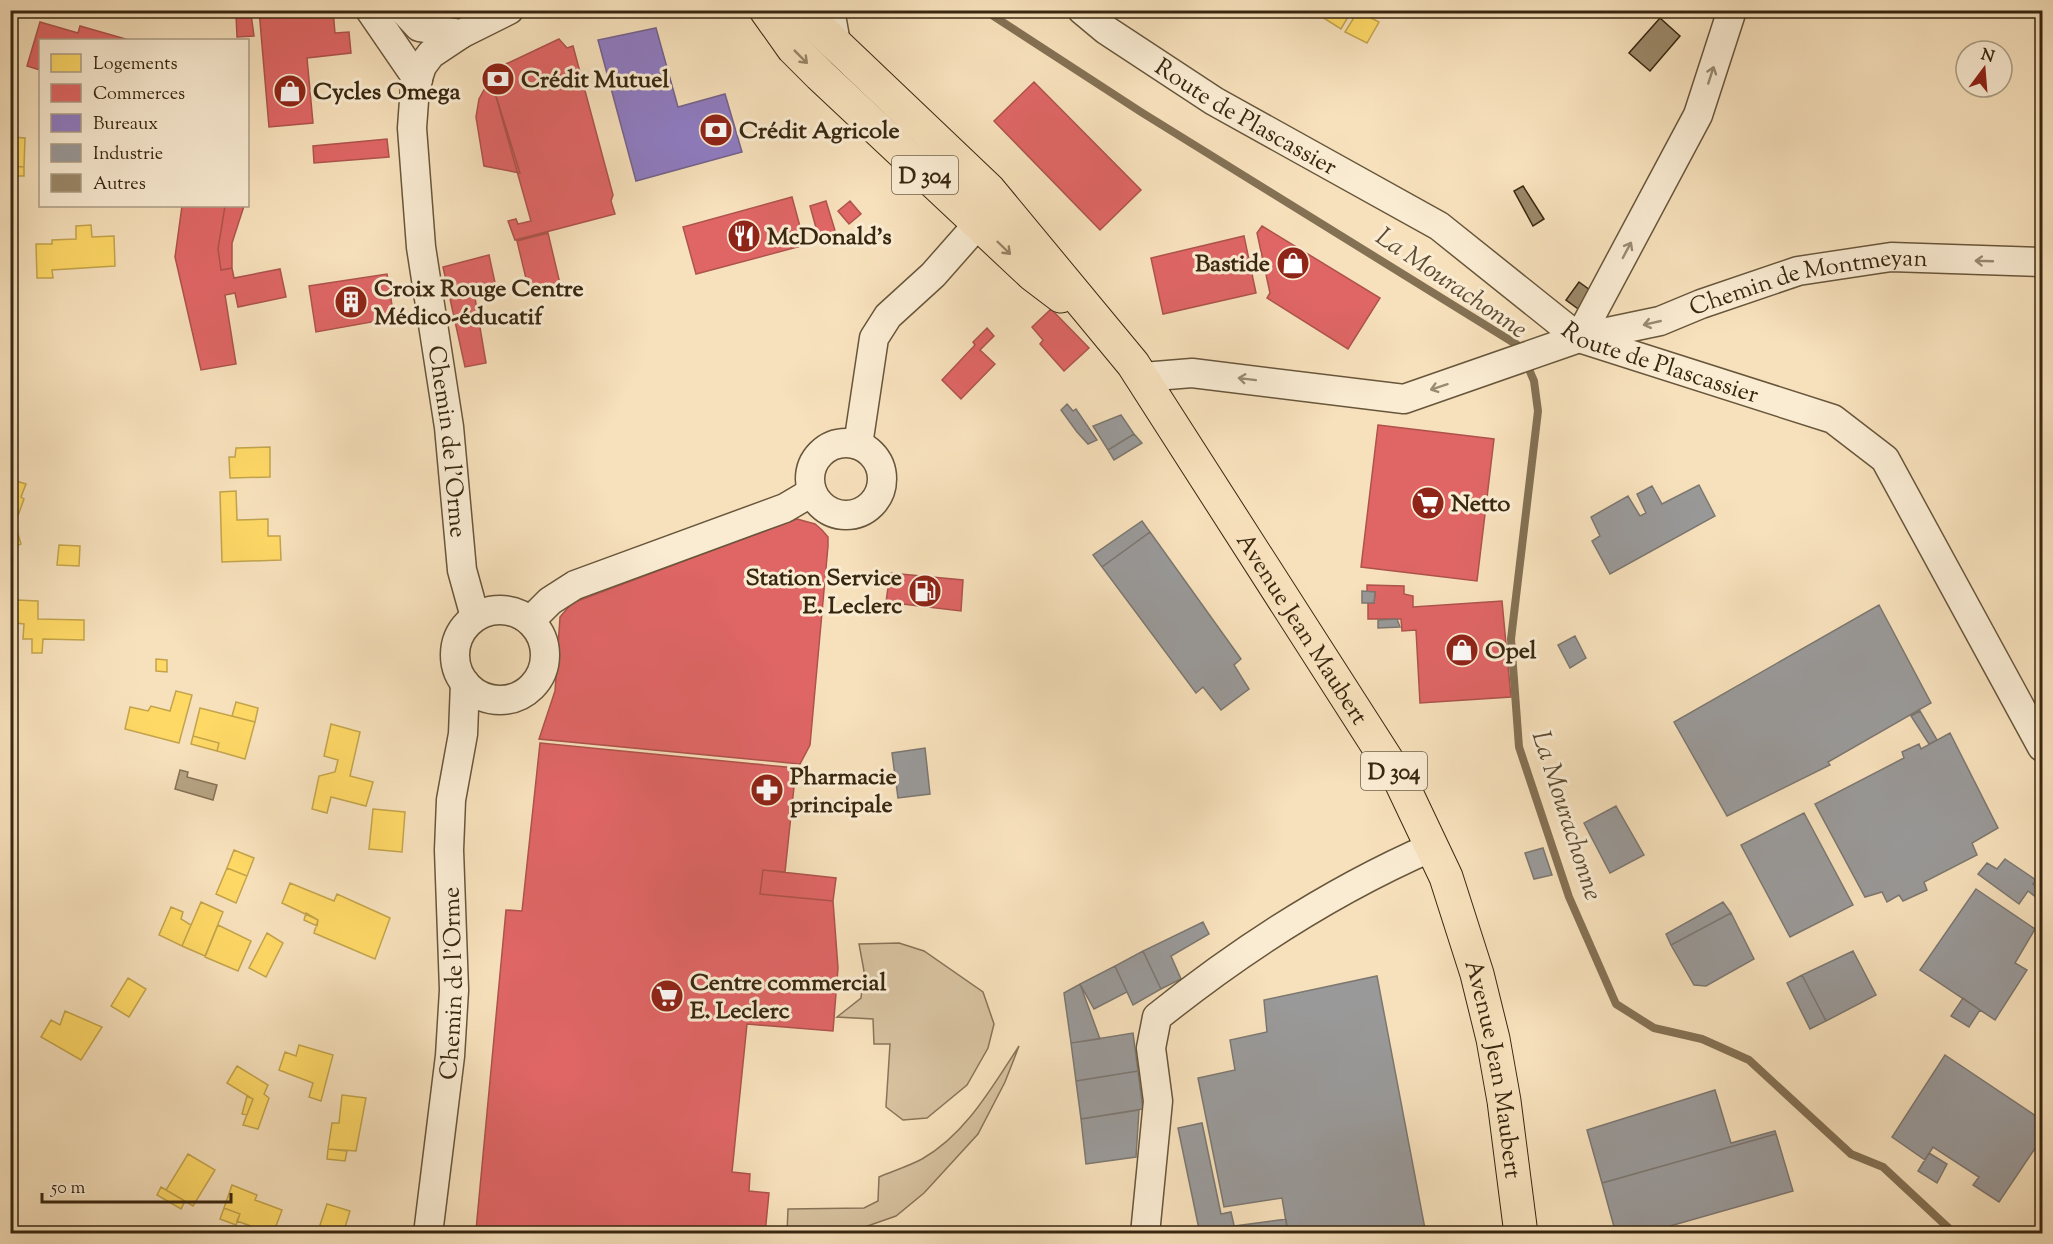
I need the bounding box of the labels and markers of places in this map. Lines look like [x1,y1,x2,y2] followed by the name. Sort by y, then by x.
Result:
[480,61,516,97] bank icon: Crédit Mutuel
[521,64,669,98] place label: Crédit Mutuel
[272,73,308,109] shop icon: Cycles Omega
[313,76,461,110] place label: Cycles Omega
[698,112,734,148] bank icon: Crédit Agricole
[739,115,900,149] place label: Crédit Agricole
[726,218,762,254] restaurant icon: McDonald's
[767,221,892,255] place label: McDonald's
[1275,245,1311,281] shop icon: Bastide
[1195,248,1270,282] place label: Bastide
[374,273,584,335] place label: Croix Rouge Centre Médico-éducatif
[333,284,369,320] building icon: Croix Rouge Centre Médico-éducatif
[1410,485,1446,521] supermarket icon: Netto
[1451,488,1510,522] place label: Netto
[746,562,902,624] place label: Station Service E. Leclerc
[907,573,943,609] fuel station icon: Station Service E. Leclerc
[1444,632,1480,668] shop icon: Opel
[1485,635,1537,669] place label: Opel
[790,761,897,823] place label: Pharmacie principale
[749,772,785,808] pharmacy icon: Pharmacie principale
[690,967,887,1029] place label: Centre commercial E. Leclerc
[649,978,685,1014] supermarket icon: Centre commercial E. Leclerc

